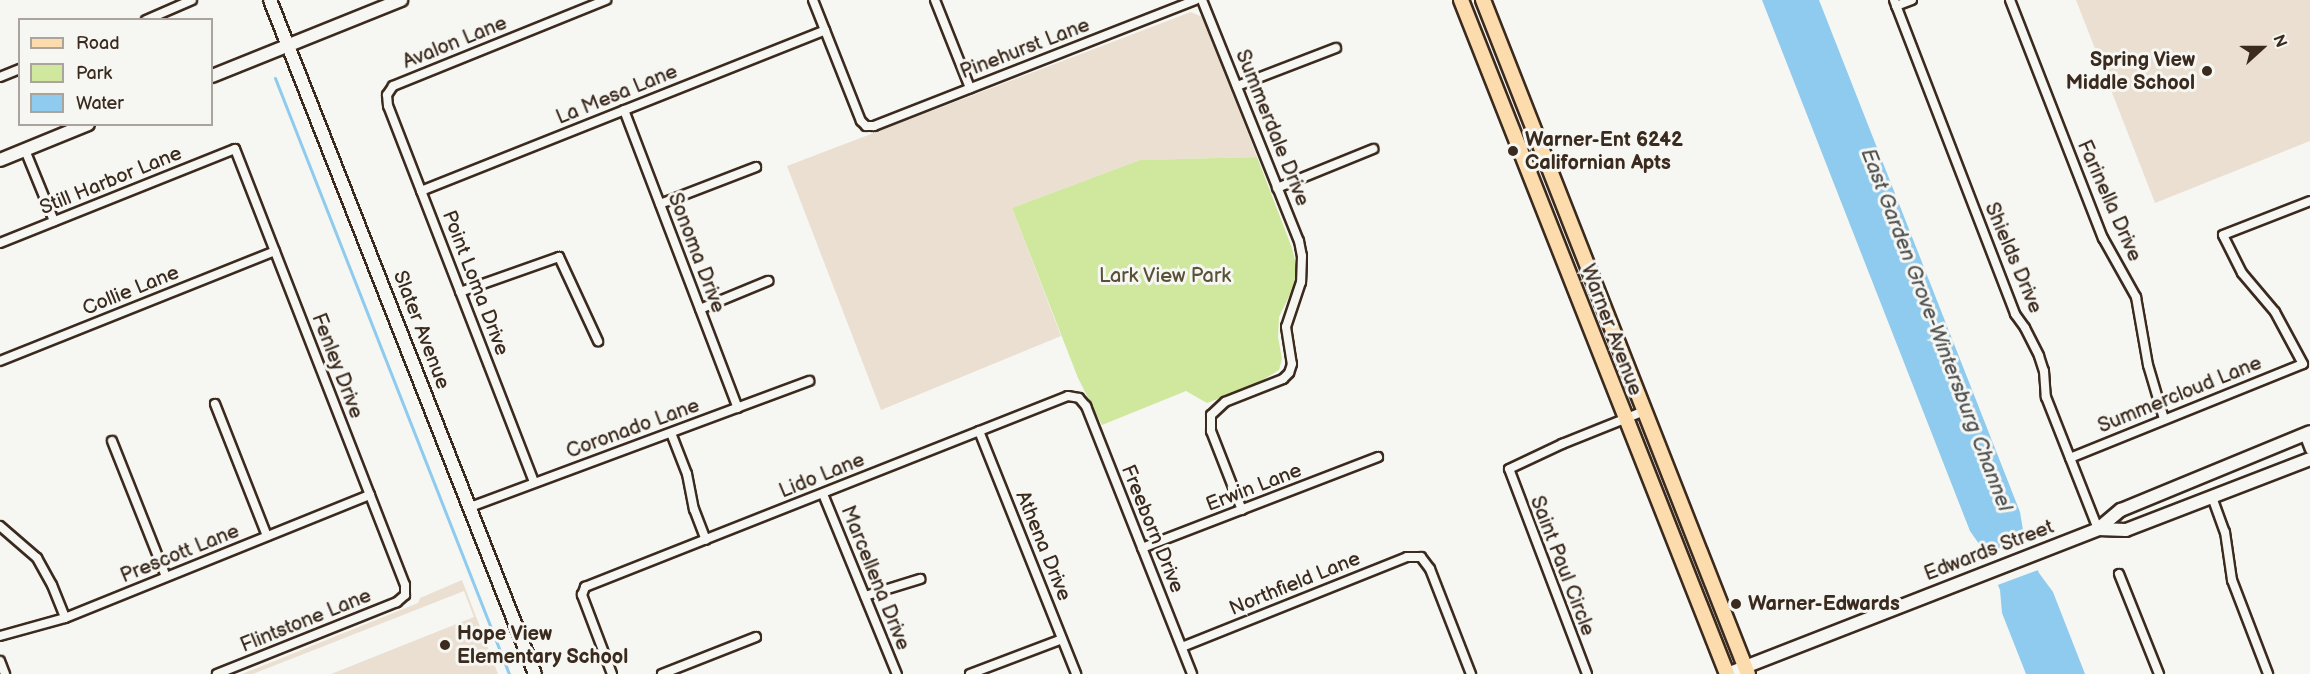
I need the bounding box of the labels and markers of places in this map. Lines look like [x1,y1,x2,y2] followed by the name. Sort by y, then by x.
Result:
[2066,48,2195,95] place label: Spring View Middle School
[2200,64,2214,78] marker: Spring View Middle School
[1525,128,1683,175] place label: Warner-Ent 6242 Californian Apts
[1506,144,1520,158] marker: Warner-Ent 6242 Californian Apts
[1748,592,1900,616] place label: Warner-Edwards
[1729,597,1743,611] marker: Warner-Edwards
[457,622,629,669] place label: Hope View Elementary School
[438,638,452,652] marker: Hope View Elementary School

